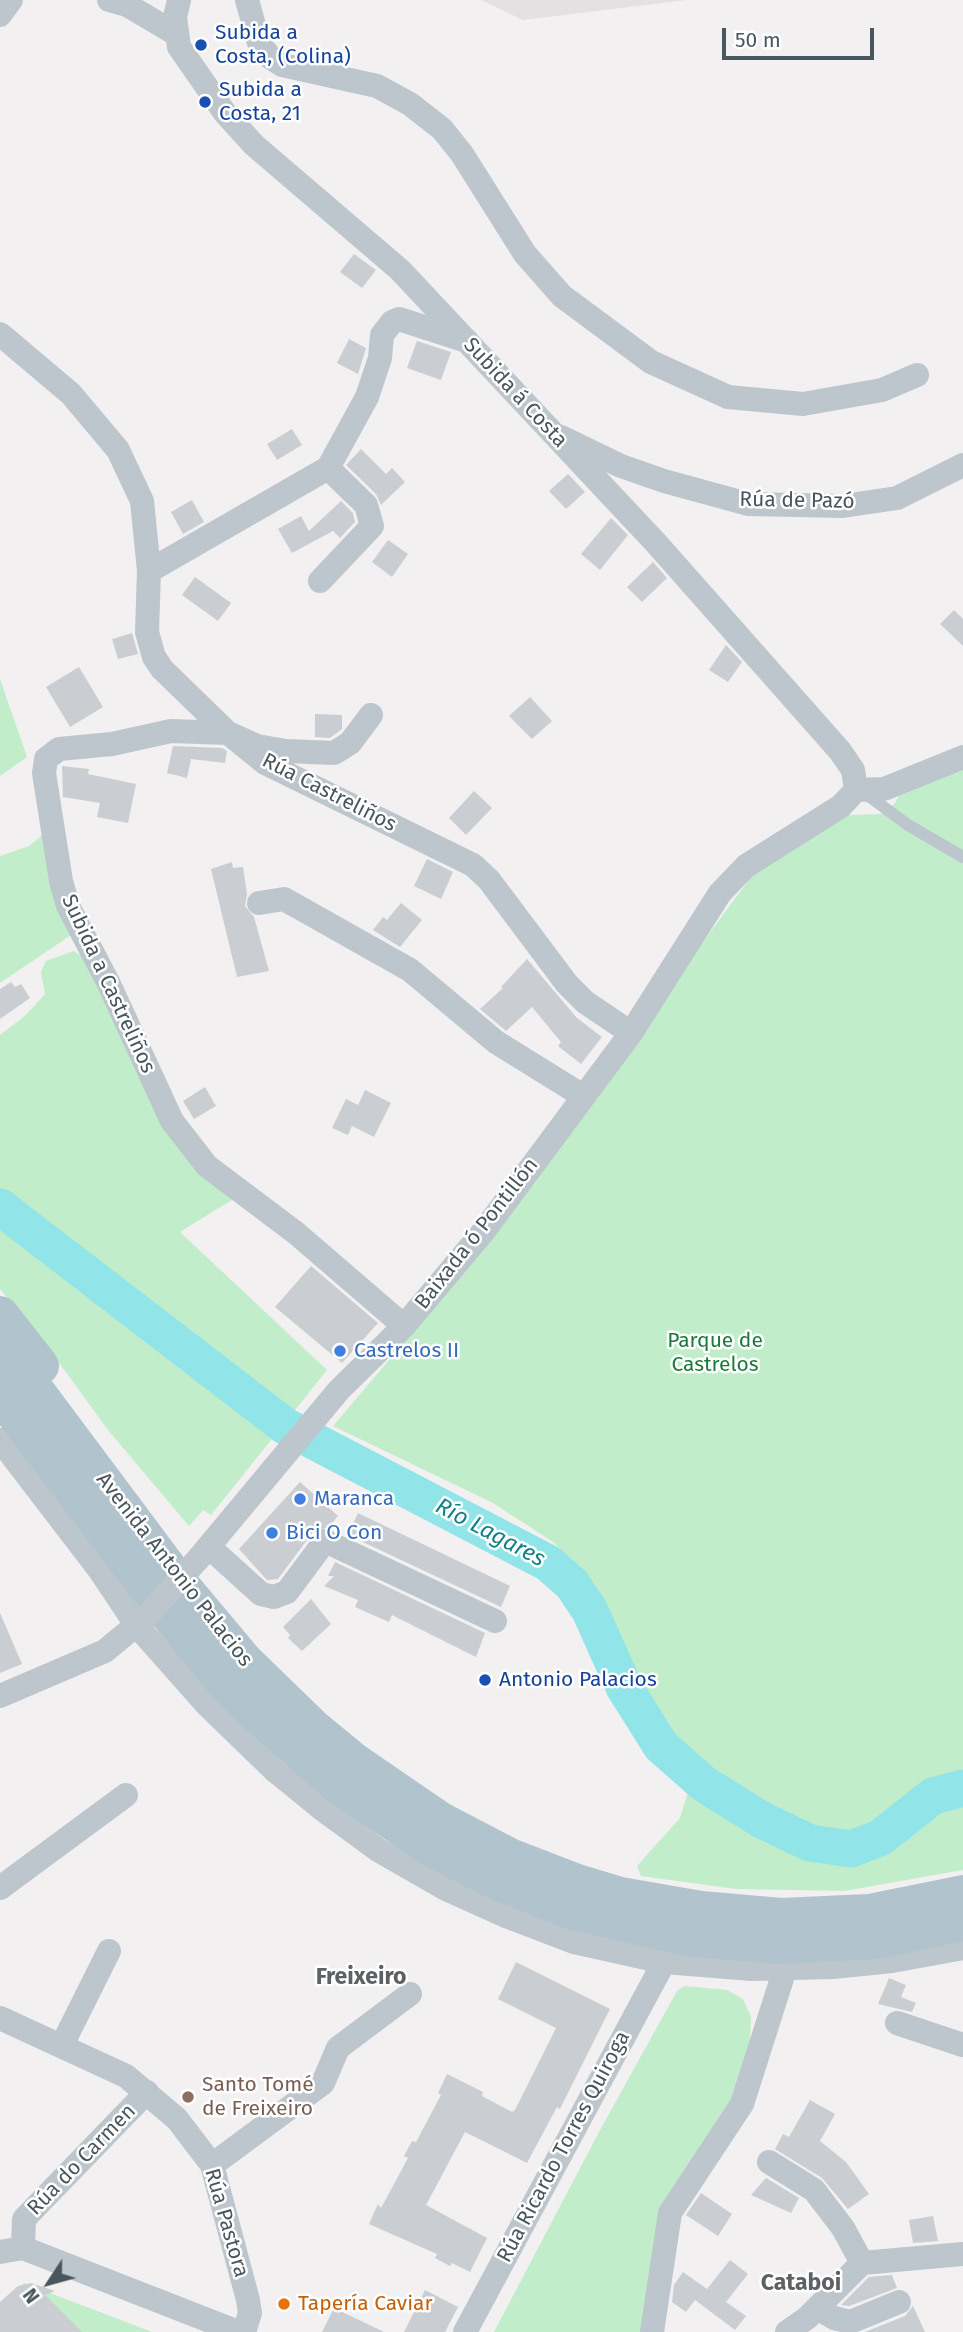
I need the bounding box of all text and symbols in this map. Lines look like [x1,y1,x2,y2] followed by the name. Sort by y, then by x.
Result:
[725,14,877,58] scale bar
[215,20,351,70] place label: Subida a Costa, (Colina)
[735,27,781,53] text: 50 m
[193,37,209,53] marker: Subida a Costa, (Colina)
[219,77,302,127] place label: Subida a Costa, 21
[197,94,213,110] marker: Subida a Costa, 21
[458,333,572,453] street label: Subida á Costa
[739,487,855,515] street label: Rúa de Pazó
[258,748,400,838] street label: Rúa Castreliños
[56,891,160,1077] street label: Subida a Castreliños
[410,1153,544,1315] street label: Baixada ó Pontillón
[667,1328,763,1378] park label: Parque de Castrelos
[354,1338,459,1364] place label: Castrelos II
[332,1343,348,1359] marker: Castrelos II
[90,1468,258,1672] street label: Avenida Antonio Palacios
[314,1486,394,1512] place label: Maranca
[292,1491,308,1507] marker: Maranca
[430,1493,550,1573] water label: Río Lagares
[286,1520,382,1546] place label: Bici O Con
[264,1525,280,1541] marker: Bici O Con
[499,1667,657,1693] place label: Antonio Palacios
[477,1672,493,1688] marker: Antonio Palacios
[316,1964,406,1992] district label: Freixeiro
[492,2027,636,2267] street label: Rúa Ricardo Torres Quiroga
[202,2072,314,2122] place label: Santo Tomé de Freixeiro
[180,2089,196,2105] marker: Santo Tomé de Freixeiro
[23,2099,141,2221] street label: Rúa do Carmen
[198,2166,254,2280] street label: Rúa Pastora
[14,2248,84,2318] north arrow
[761,2270,841,2298] district label: Cataboi
[19,2284,45,2308] text: N
[298,2291,433,2317] place label: Tapería Caviar
[276,2296,292,2312] marker: Tapería Caviar

